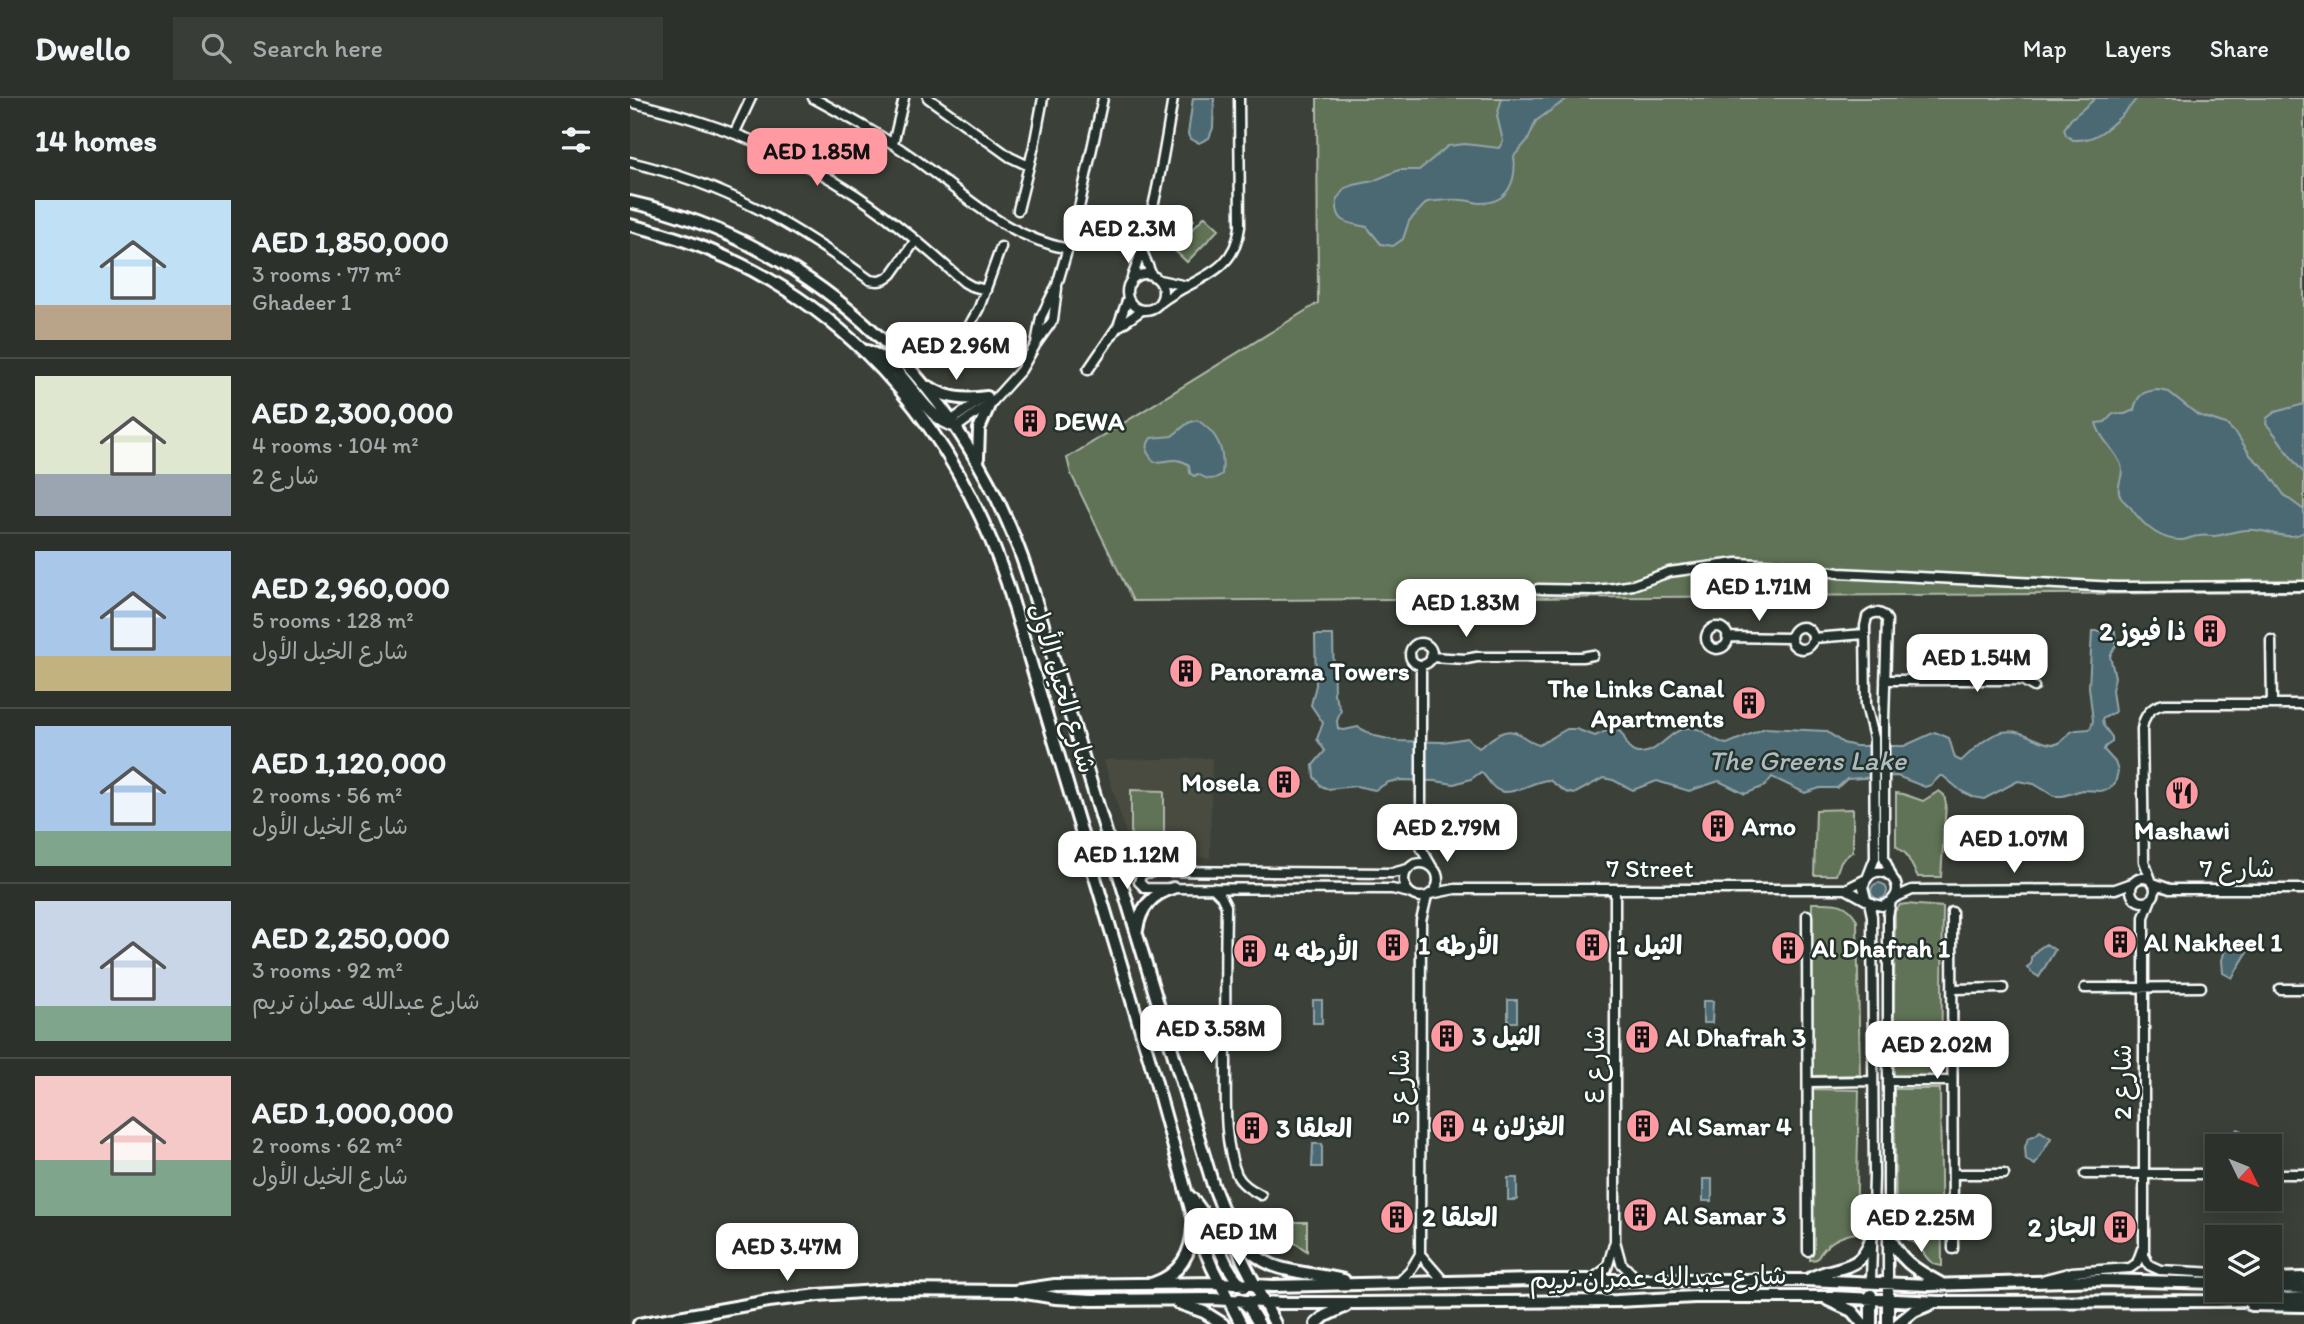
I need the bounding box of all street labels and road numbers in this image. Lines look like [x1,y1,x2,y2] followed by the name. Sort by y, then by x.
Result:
[1020,598,1106,778] street label: شارع الخيل الأول
[1606,852,1694,884] street label: 7 Street
[2199,852,2275,886] street label: شارع 7
[1579,1026,1613,1104] street label: شارع ٤
[2106,1044,2140,1120] street label: شارع 2
[1384,1049,1418,1125] street label: شارع 5
[1529,1259,1787,1299] street label: شارع عبدالله عمران تريم

